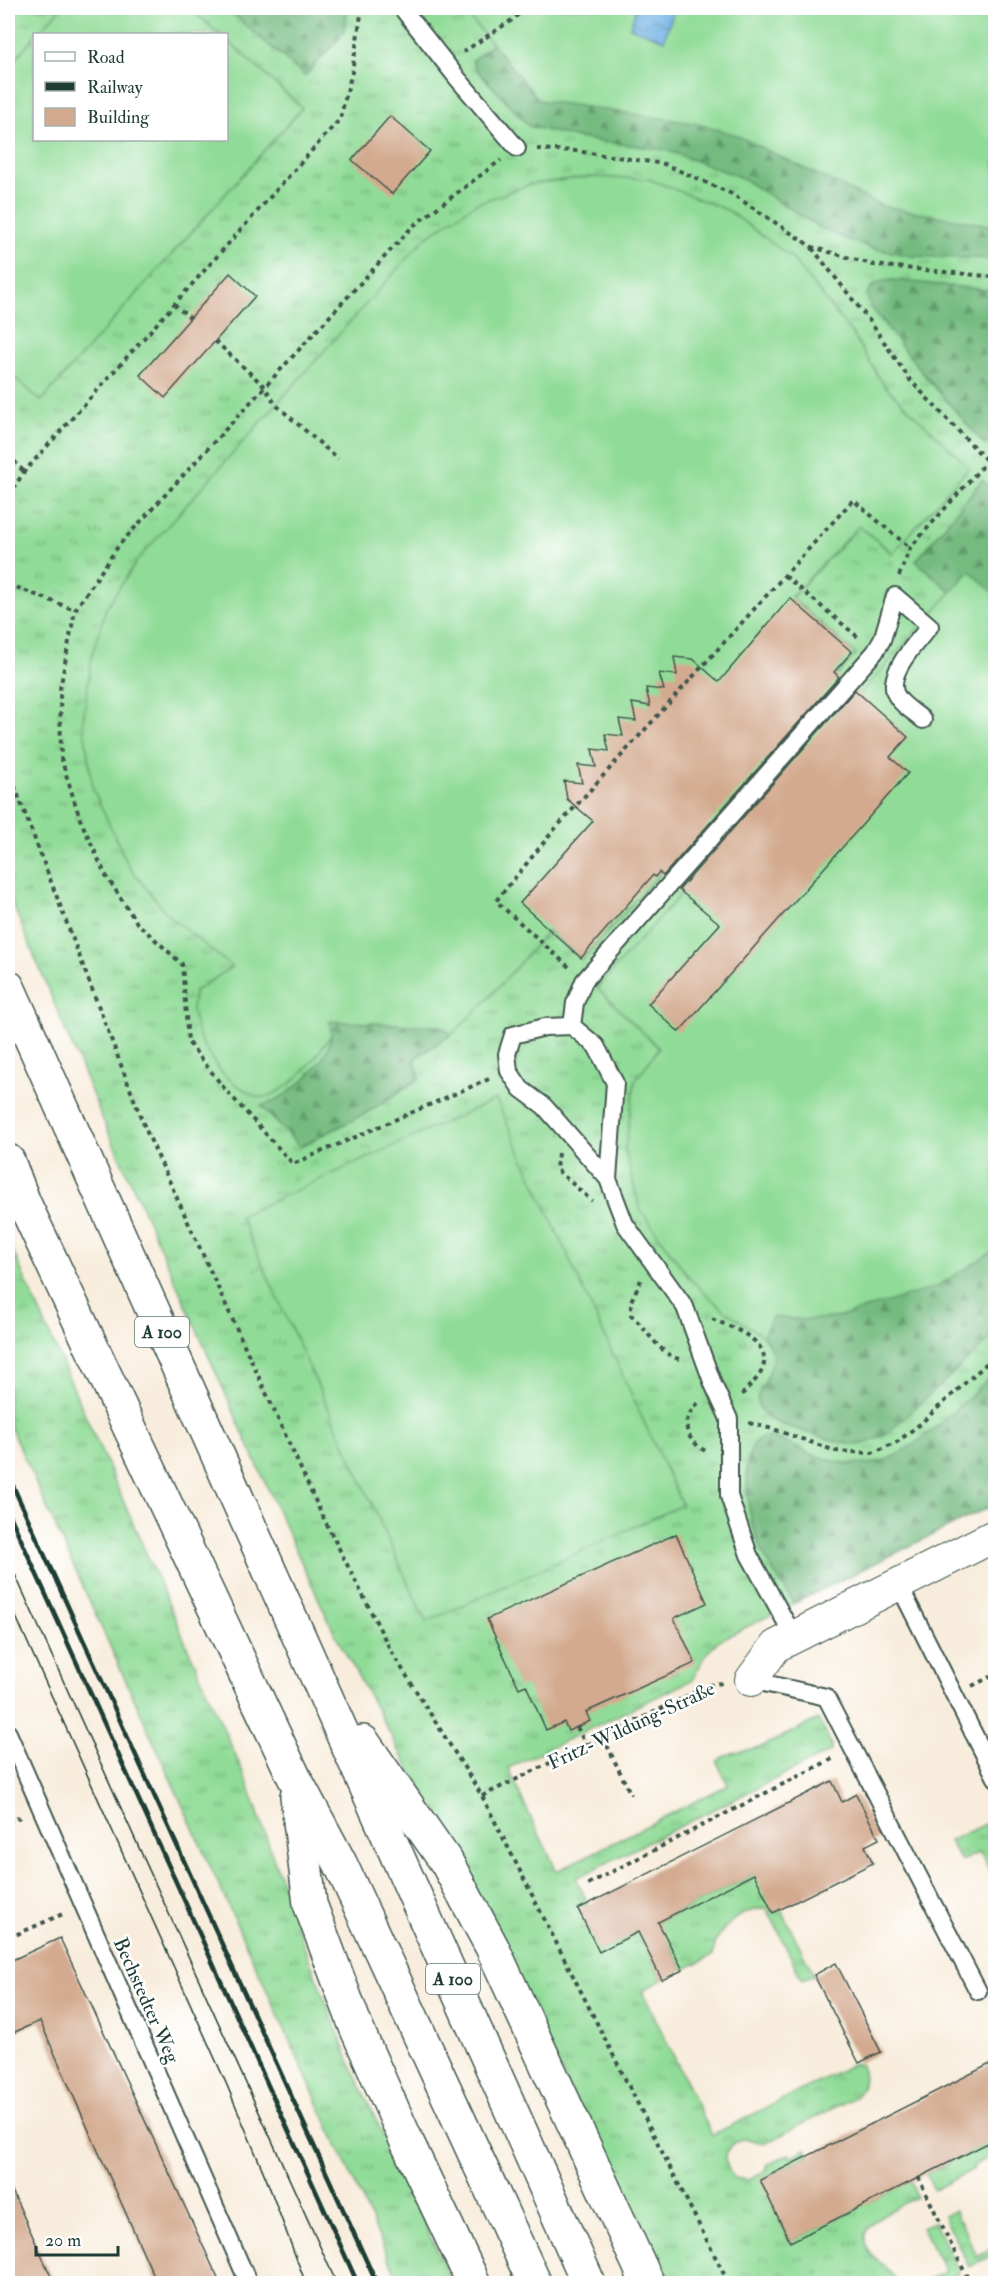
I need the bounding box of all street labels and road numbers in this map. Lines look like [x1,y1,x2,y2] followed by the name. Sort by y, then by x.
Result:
[135,1317,189,1347] road number: A 100
[544,1676,719,1775] street label: Fritz-Wildung-Straße
[108,1934,186,2068] street label: Bechstedter Weg
[426,1964,480,1994] road number: A 100

